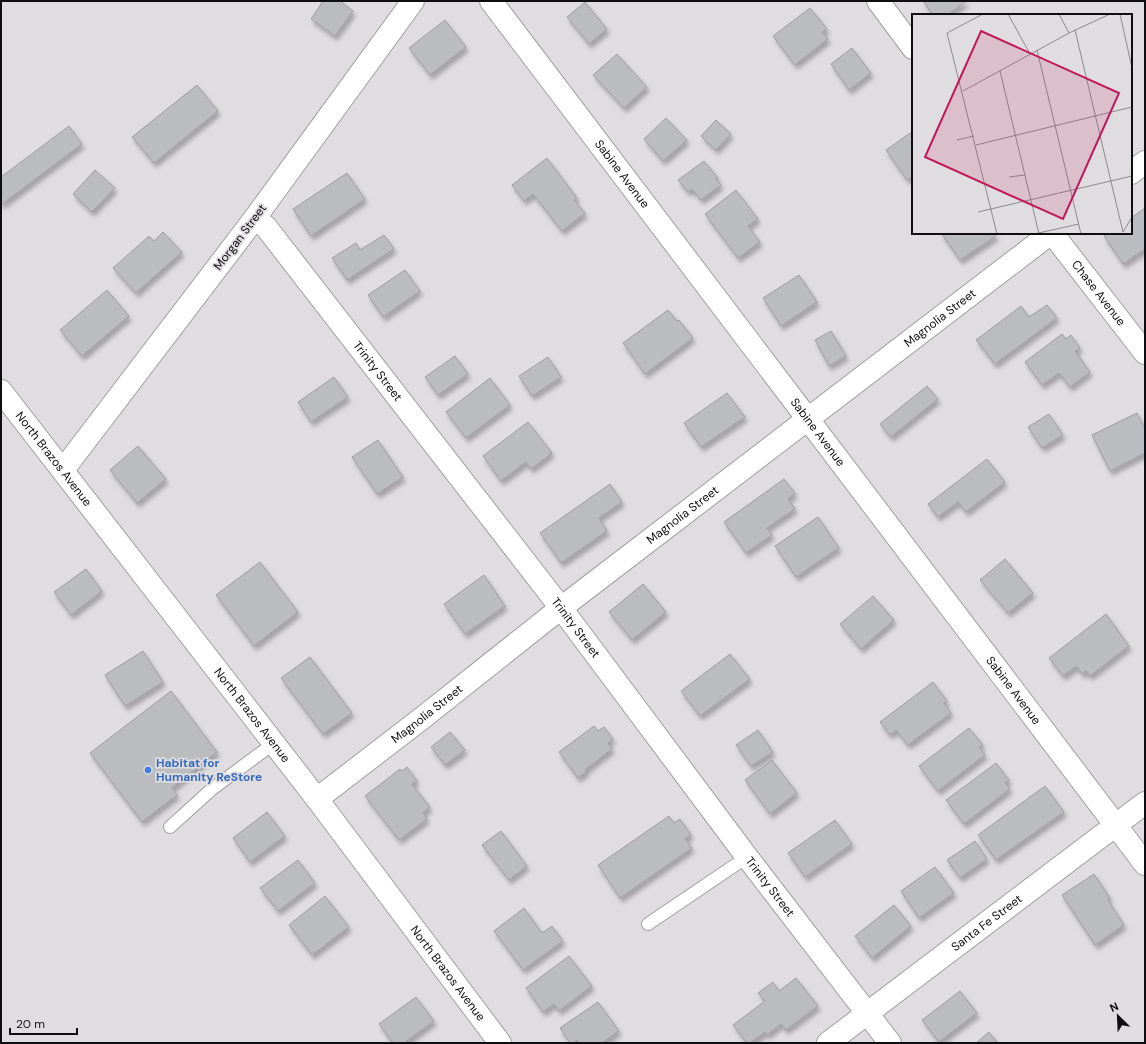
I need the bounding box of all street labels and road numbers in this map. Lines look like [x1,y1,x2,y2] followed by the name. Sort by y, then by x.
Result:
[591,137,653,211] street label: Sabine Avenue
[210,200,270,273] street label: Morgan Street
[1068,257,1129,329] street label: Chase Avenue
[901,285,979,351] street label: Magnolia Street
[349,338,406,405] street label: Trinity Street
[787,395,849,470] street label: Sabine Avenue
[12,408,95,510] street label: North Brazos Avenue
[643,482,722,548] street label: Magnolia Street
[548,594,604,661] street label: Trinity Street
[982,653,1045,728] street label: Sabine Avenue
[210,665,294,766] street label: North Brazos Avenue
[388,681,466,747] street label: Magnolia Street
[742,854,798,920] street label: Trinity Street
[948,891,1026,955] street label: Santa Fe Street
[407,922,489,1025] street label: North Brazos Avenue

